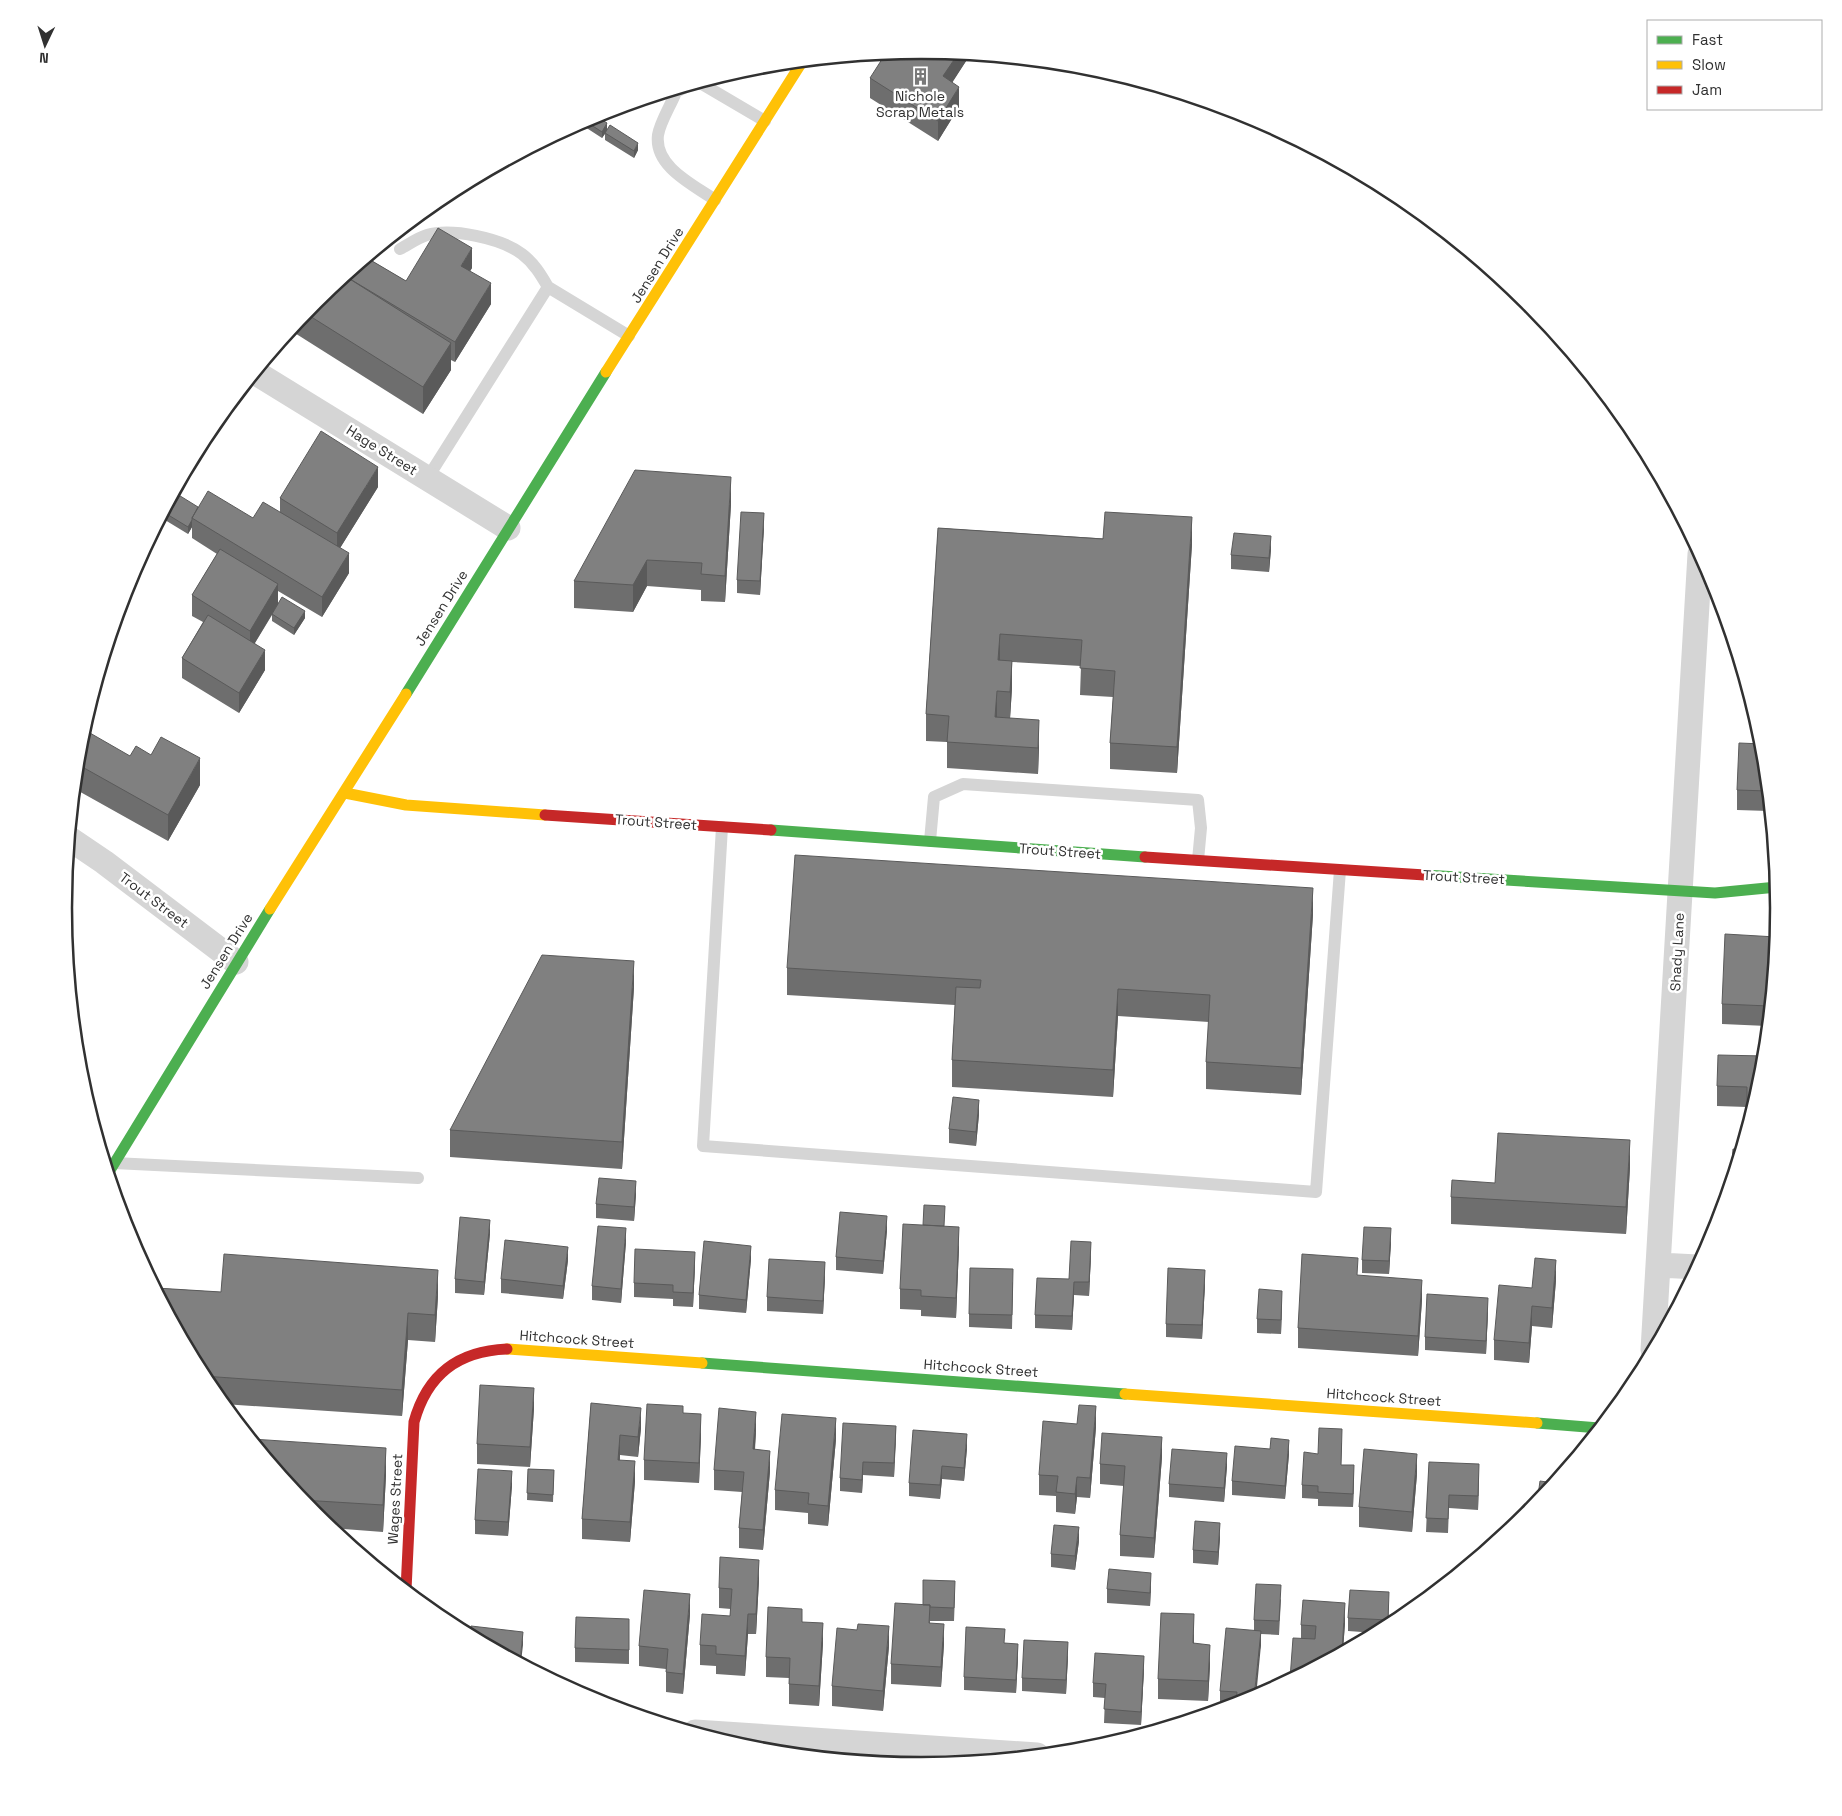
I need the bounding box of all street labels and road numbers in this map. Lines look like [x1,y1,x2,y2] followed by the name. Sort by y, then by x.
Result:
[627,224,687,306] street label: Jensen Drive
[343,421,421,479] street label: Hage Street
[411,567,471,649] street label: Jensen Drive
[614,810,698,834] street label: Trout Street
[1018,839,1102,863] street label: Trout Street
[1422,866,1506,888] street label: Trout Street
[116,868,192,932] street label: Trout Street
[196,910,256,992] street label: Jensen Drive
[1666,912,1688,992] street label: Shady Lane
[519,1326,635,1352] street label: Hitchcock Street
[923,1355,1039,1381] street label: Hitchcock Street
[1326,1384,1442,1410] street label: Hitchcock Street
[384,1453,406,1545] street label: Wages Street

